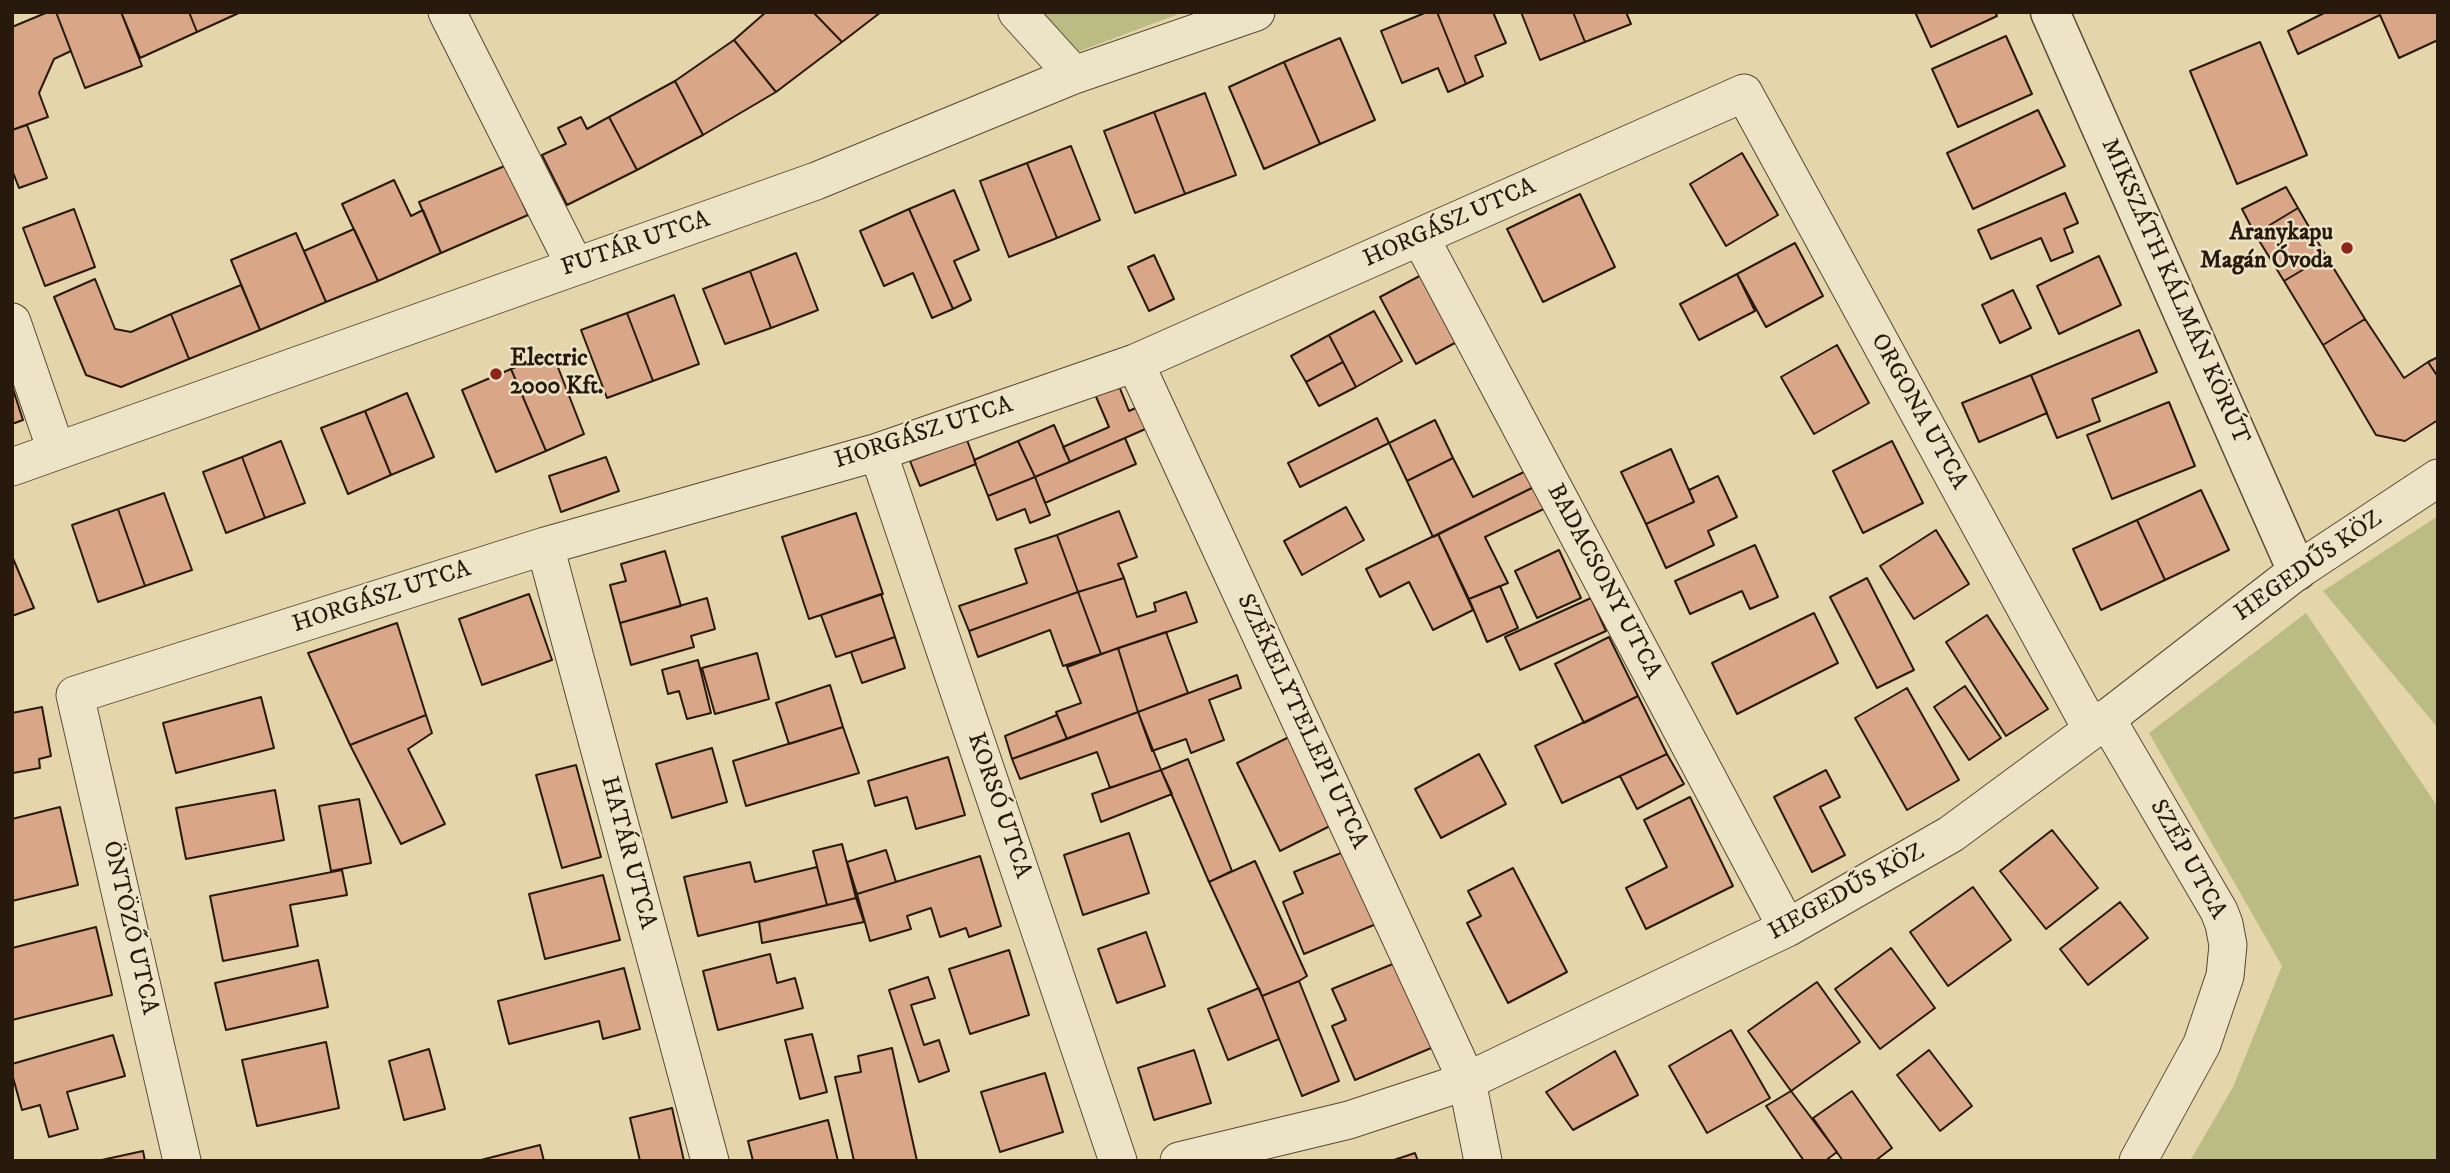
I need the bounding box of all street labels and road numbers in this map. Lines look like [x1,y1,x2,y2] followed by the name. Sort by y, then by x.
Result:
[2093,135,2255,449] street label: MIKSZÁTH KÁLMÁN KÖRÚT
[1359,173,1541,275] street label: HORGÁSZ UTCA
[558,206,714,284] street label: FUTÁR UTCA
[1863,329,1973,495] street label: ORGONA UTCA
[831,392,1017,476] street label: HORGÁSZ UTCA
[1539,480,1667,684] street label: BADACSONY UTCA
[2230,505,2388,629] street label: HEGEDŰS KÖZ
[289,556,475,640] street label: HORGÁSZ UTCA
[1229,590,1373,854] street label: SZÉKELYTELEPI UTCA
[960,730,1036,882] street label: KORSÓ UTCA
[593,774,661,932] street label: HATÁR UTCA
[2142,795,2232,925] street label: SZÉP UTCA
[95,838,163,1018] street label: ÖNTÖZŐ UTCA
[1764,838,1930,948] street label: HEGEDŰS KÖZ

